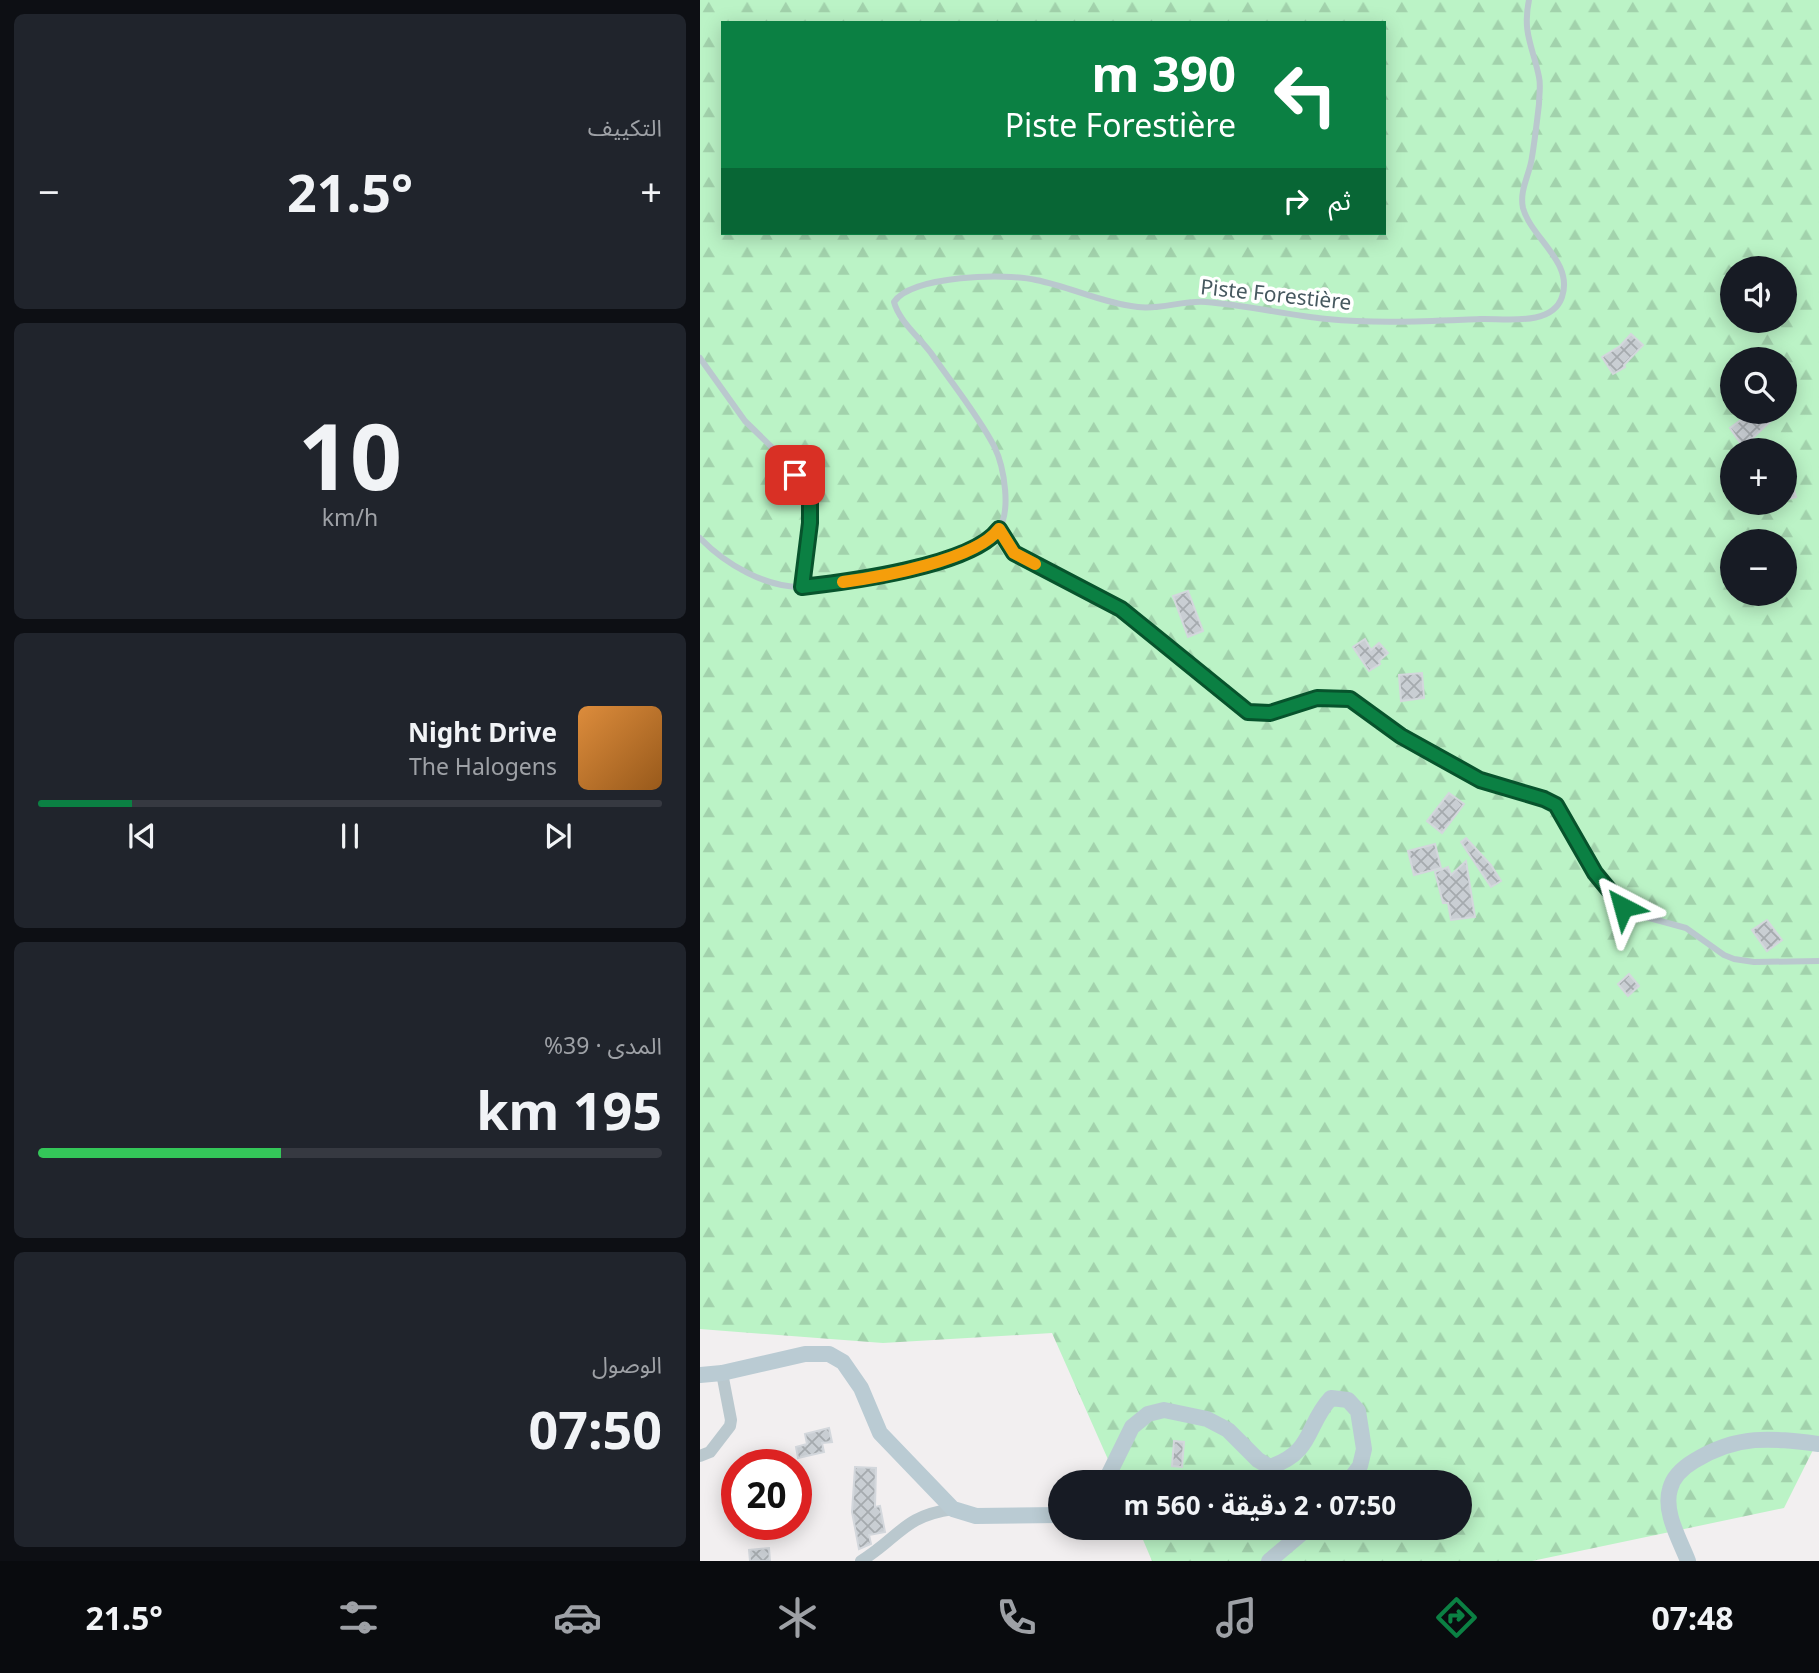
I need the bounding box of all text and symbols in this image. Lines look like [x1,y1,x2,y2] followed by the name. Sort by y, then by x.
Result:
[1091,40,1236,106] text: 390 m
[1260,49,1351,140] icon: left
[1005,103,1236,146] text: Piste Forestière
[588,111,662,143] text: التكييف
[287,156,413,227] text: 21.5°
[38,165,60,217] text: −
[640,165,662,217] text: +
[1277,182,1315,220] icon: right
[1329,182,1351,218] text: ثم
[1720,256,1797,606] map controls
[1720,256,1797,333] button: sound
[1199,272,1353,316] street label: Piste Forestière
[1720,347,1797,424] button: search
[298,393,402,517] text: 10
[1720,438,1797,515] button: +
[765,445,825,505] pin
[776,456,814,494] icon: arrive
[322,501,378,533] text: km/h
[1720,529,1797,606] button: −
[408,714,557,750] text: Night Drive
[409,750,557,782] text: The Halogens
[123,817,161,855] icon: previous
[331,817,369,855] icon: pause
[539,817,577,855] icon: next
[1586,870,1660,944] position arrow
[544,1029,662,1061] text: المدى · 39%
[476,1074,662,1145] text: 195 km
[592,1348,662,1380] text: الوصول
[528,1393,662,1464] text: 07:50
[721,1449,812,1540] speed limit sign: 20
[1124,1487,1396,1523] text: 07:50 · 2 دقيقة · 560 m
[334,1593,383,1642] icon: filters
[553,1593,602,1642] icon: car
[773,1593,822,1642] icon: climate
[992,1593,1041,1642] icon: phone
[1212,1593,1261,1642] icon: music
[1432,1593,1481,1642] icon: directions
[85,1596,163,1639] text: 21.5°
[1651,1596,1734,1639] text: 07:48

